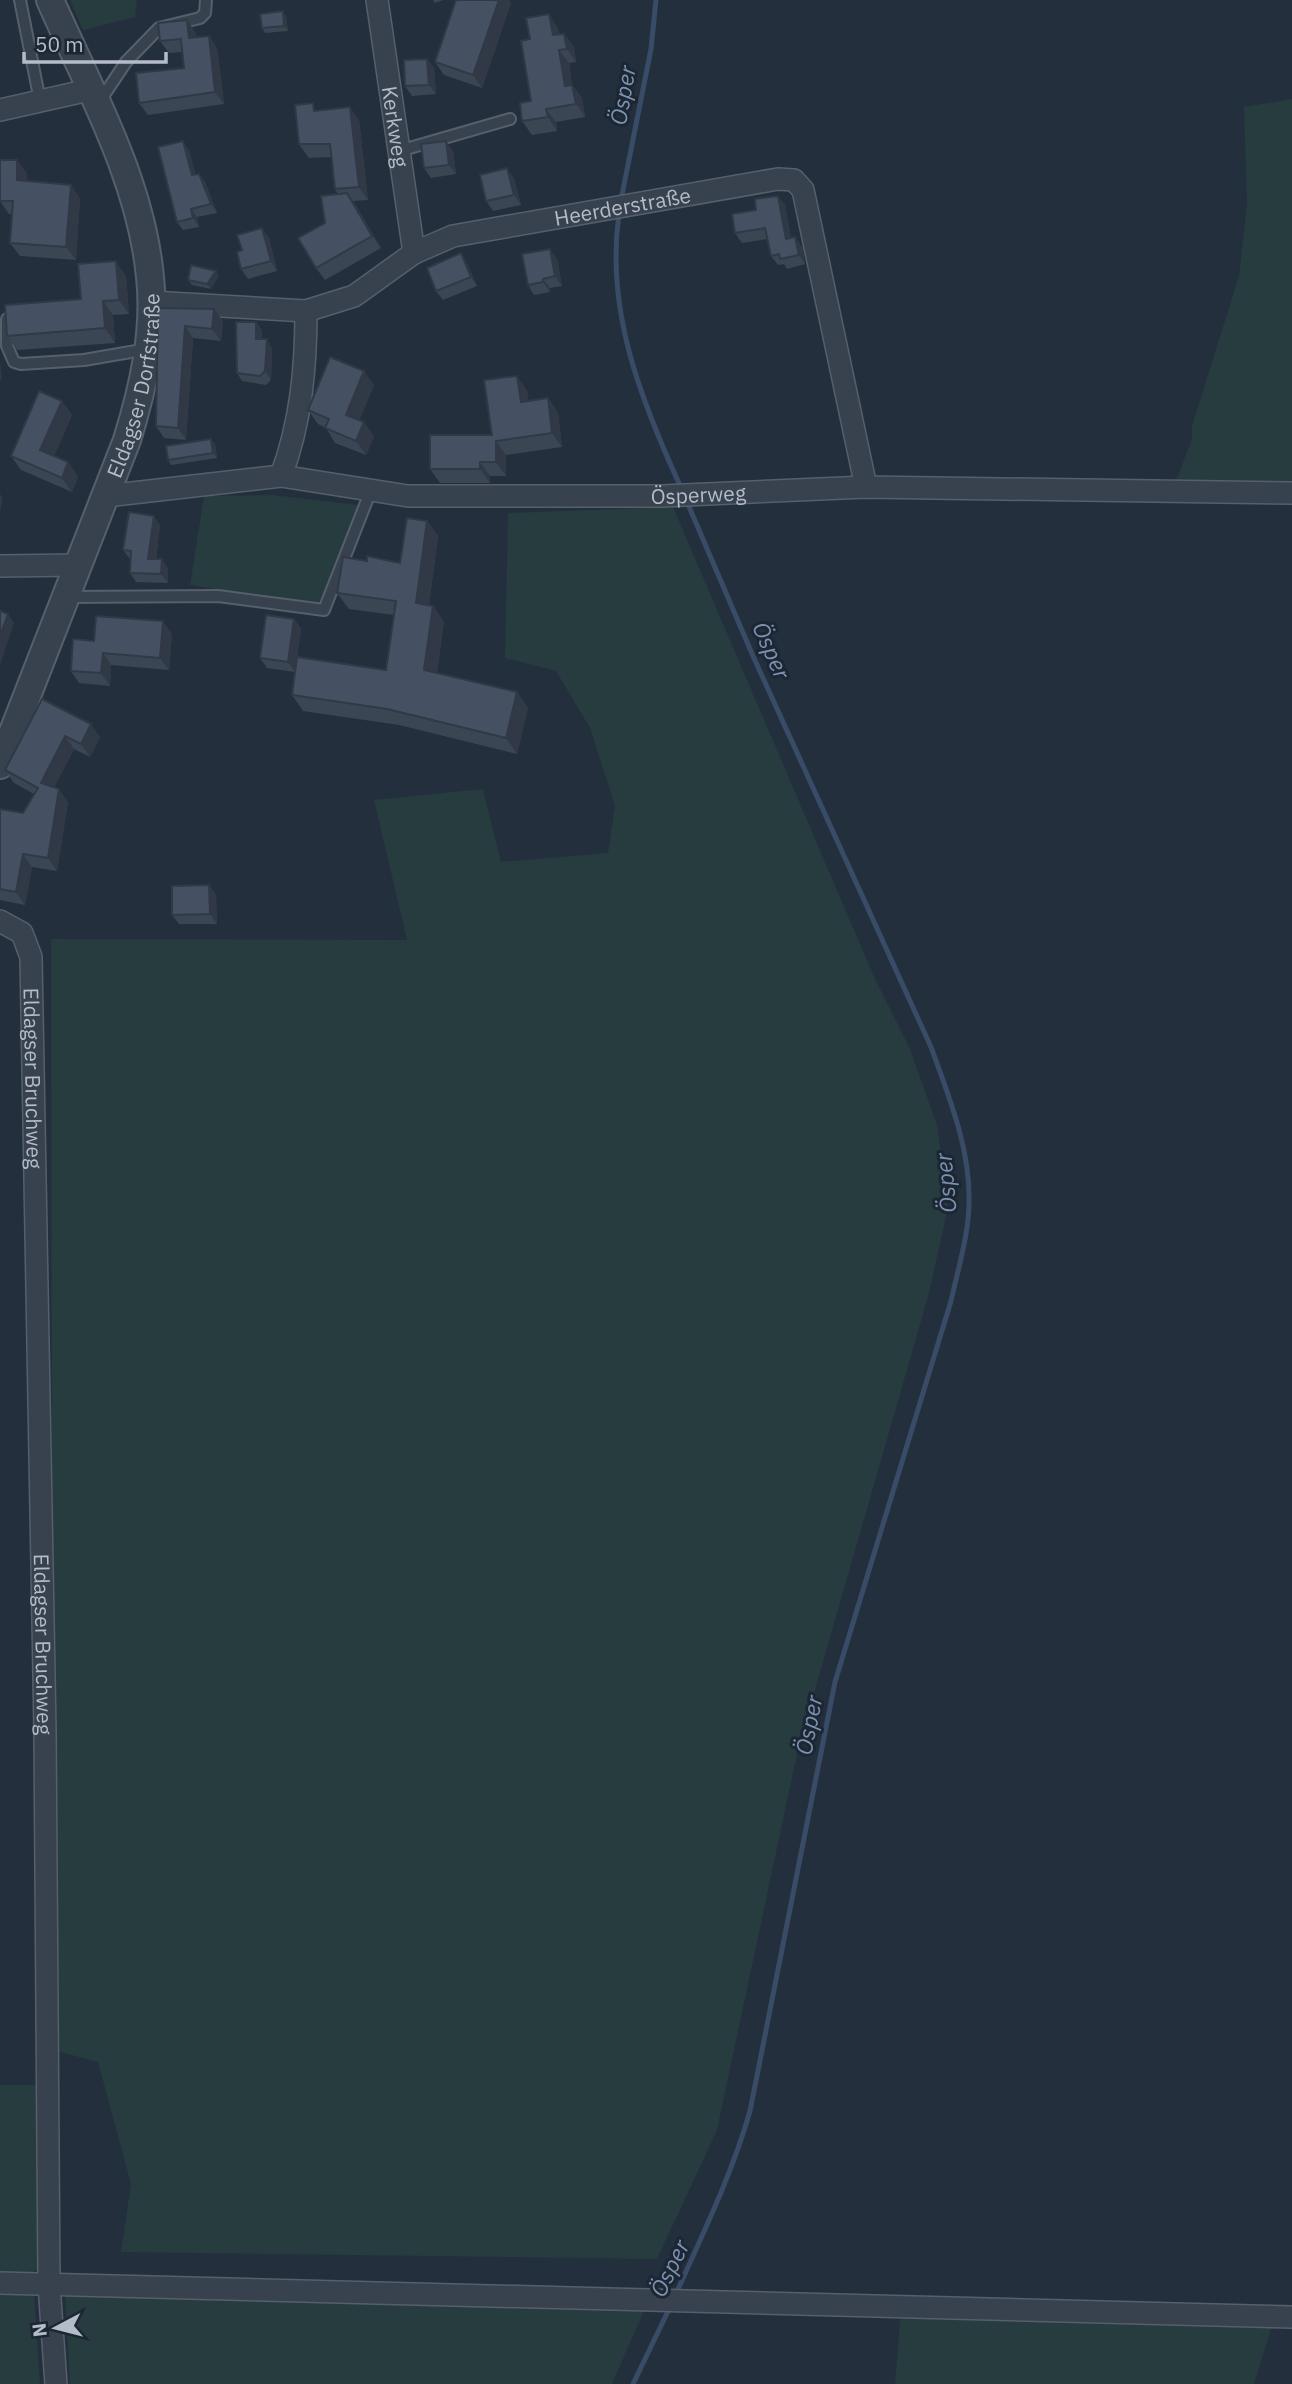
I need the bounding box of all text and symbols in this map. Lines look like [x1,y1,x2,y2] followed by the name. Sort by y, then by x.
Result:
[24,21,166,65] scale bar
[35,30,84,58] text: 50 m
[602,62,642,127] water label: Ösper
[376,84,415,169] street label: Kerkweg
[552,181,693,232] street label: Heerderstraße
[100,293,166,482] street label: Eldagser Dorfstraße
[651,478,746,510] street label: Ösperweg
[746,617,798,684] water label: Ösper
[18,987,49,1169] street label: Eldagser Bruchweg
[927,1151,963,1214] water label: Ösper
[28,1553,59,1735] street label: Eldagser Bruchweg
[788,1692,829,1757] water label: Ösper
[642,2234,696,2301] water label: Ösper
[21,2293,91,2363] north arrow
[26,2322,52,2338] text: N

